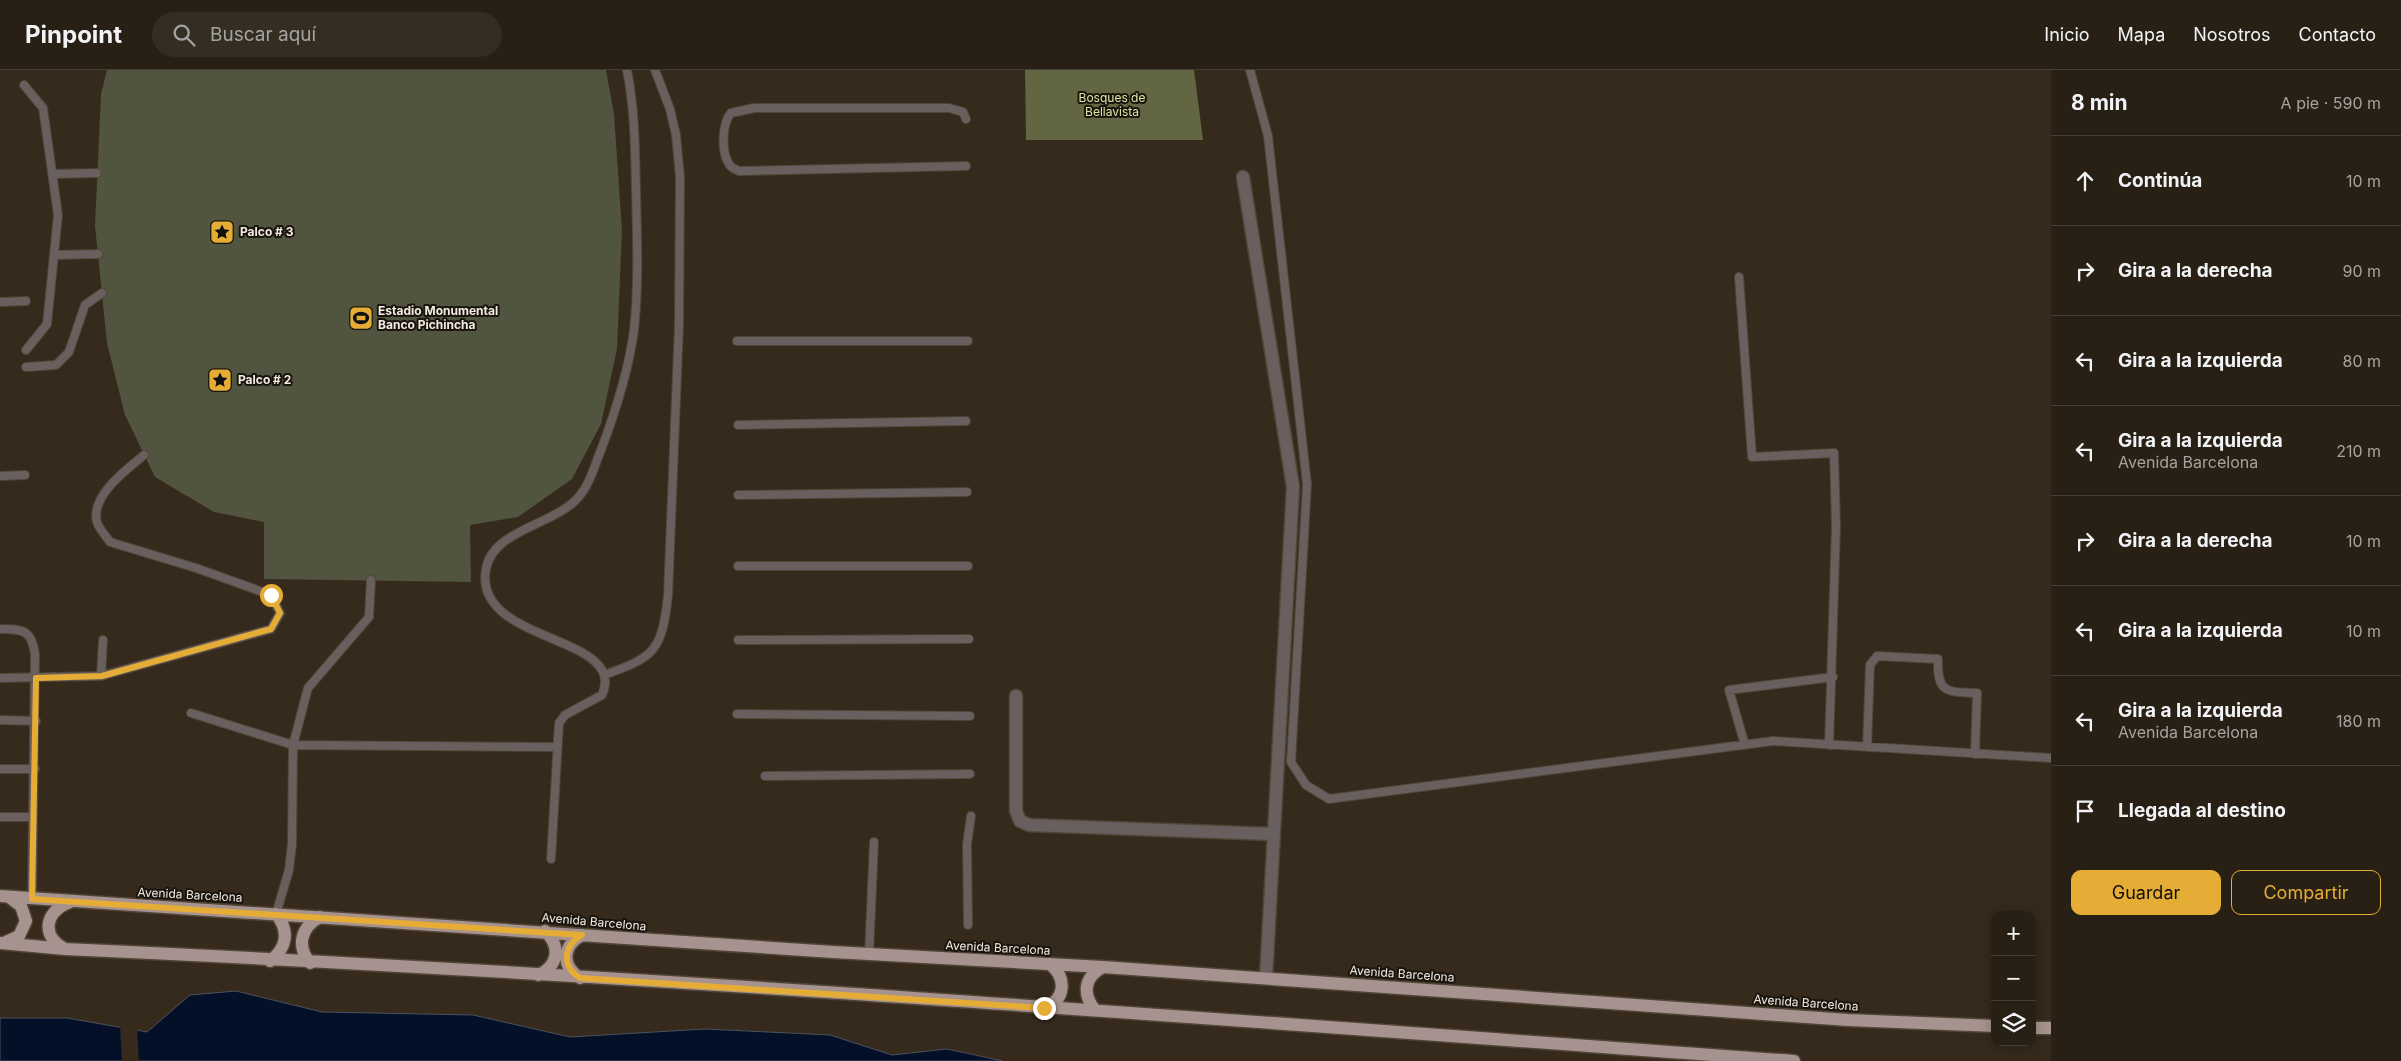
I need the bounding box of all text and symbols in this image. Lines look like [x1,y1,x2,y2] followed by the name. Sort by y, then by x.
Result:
[152,12,502,57] search box
[25,20,122,49] text: Pinpoint
[170,21,198,49] icon: search
[210,23,316,46] text: Buscar aquí
[2044,24,2090,45] text: Inicio
[2118,24,2165,45] text: Mapa
[2193,24,2271,45] text: Nosotros
[2299,24,2376,45] text: Contacto
[1079,90,1145,119] park label: Bosques de Bellavista
[2071,90,2128,115] text: 8 min
[2281,93,2381,113] text: A pie · 590 m
[2071,167,2099,195] icon: ahead
[2118,169,2202,192] text: Continúa
[2346,171,2381,191] text: 10 m
[209,219,235,245] place icon: Palco # 3
[240,224,294,239] place label: Palco # 3
[2071,257,2099,285] icon: right
[2118,259,2273,282] text: Gira a la derecha
[2342,261,2381,281] text: 90 m
[378,303,498,332] place label: Estadio Monumental Banco Pichincha
[348,305,374,331] sports icon: Estadio Monumental Banco Pichincha
[2071,347,2099,375] icon: left
[2118,349,2283,372] text: Gira a la izquierda
[2342,351,2381,371] text: 80 m
[207,367,233,393] place icon: Palco # 2
[238,372,291,387] place label: Palco # 2
[2118,429,2283,452] text: Gira a la izquierda
[2071,437,2099,465] icon: left
[2336,441,2381,461] text: 210 m
[2118,452,2258,472] text: Avenida Barcelona
[2071,527,2099,555] icon: right
[2118,529,2273,552] text: Gira a la derecha
[2346,531,2381,551] text: 10 m
[260,584,283,607] route start
[2071,617,2099,645] icon: left
[2118,619,2283,642] text: Gira a la izquierda
[2346,621,2381,641] text: 10 m
[2118,699,2283,722] text: Gira a la izquierda
[2071,707,2099,735] icon: left
[2336,711,2381,731] text: 180 m
[2118,722,2258,742] text: Avenida Barcelona
[2071,797,2099,825] icon: arrive
[2118,799,2286,822] text: Llegada al destino
[2071,870,2221,915] button: Guardar
[2231,870,2381,915] button: Compartir
[137,884,243,905] street label: Avenida Barcelona
[541,909,647,934] street label: Avenida Barcelona
[1991,911,2036,1046] map controls
[1991,911,2036,956] button: +
[945,937,1051,958] street label: Avenida Barcelona
[1991,956,2036,1001] button: −
[1349,962,1455,985] street label: Avenida Barcelona
[1753,991,1859,1014] street label: Avenida Barcelona
[1033,997,1056,1020] route end
[1991,1001,2036,1046] button: layers

